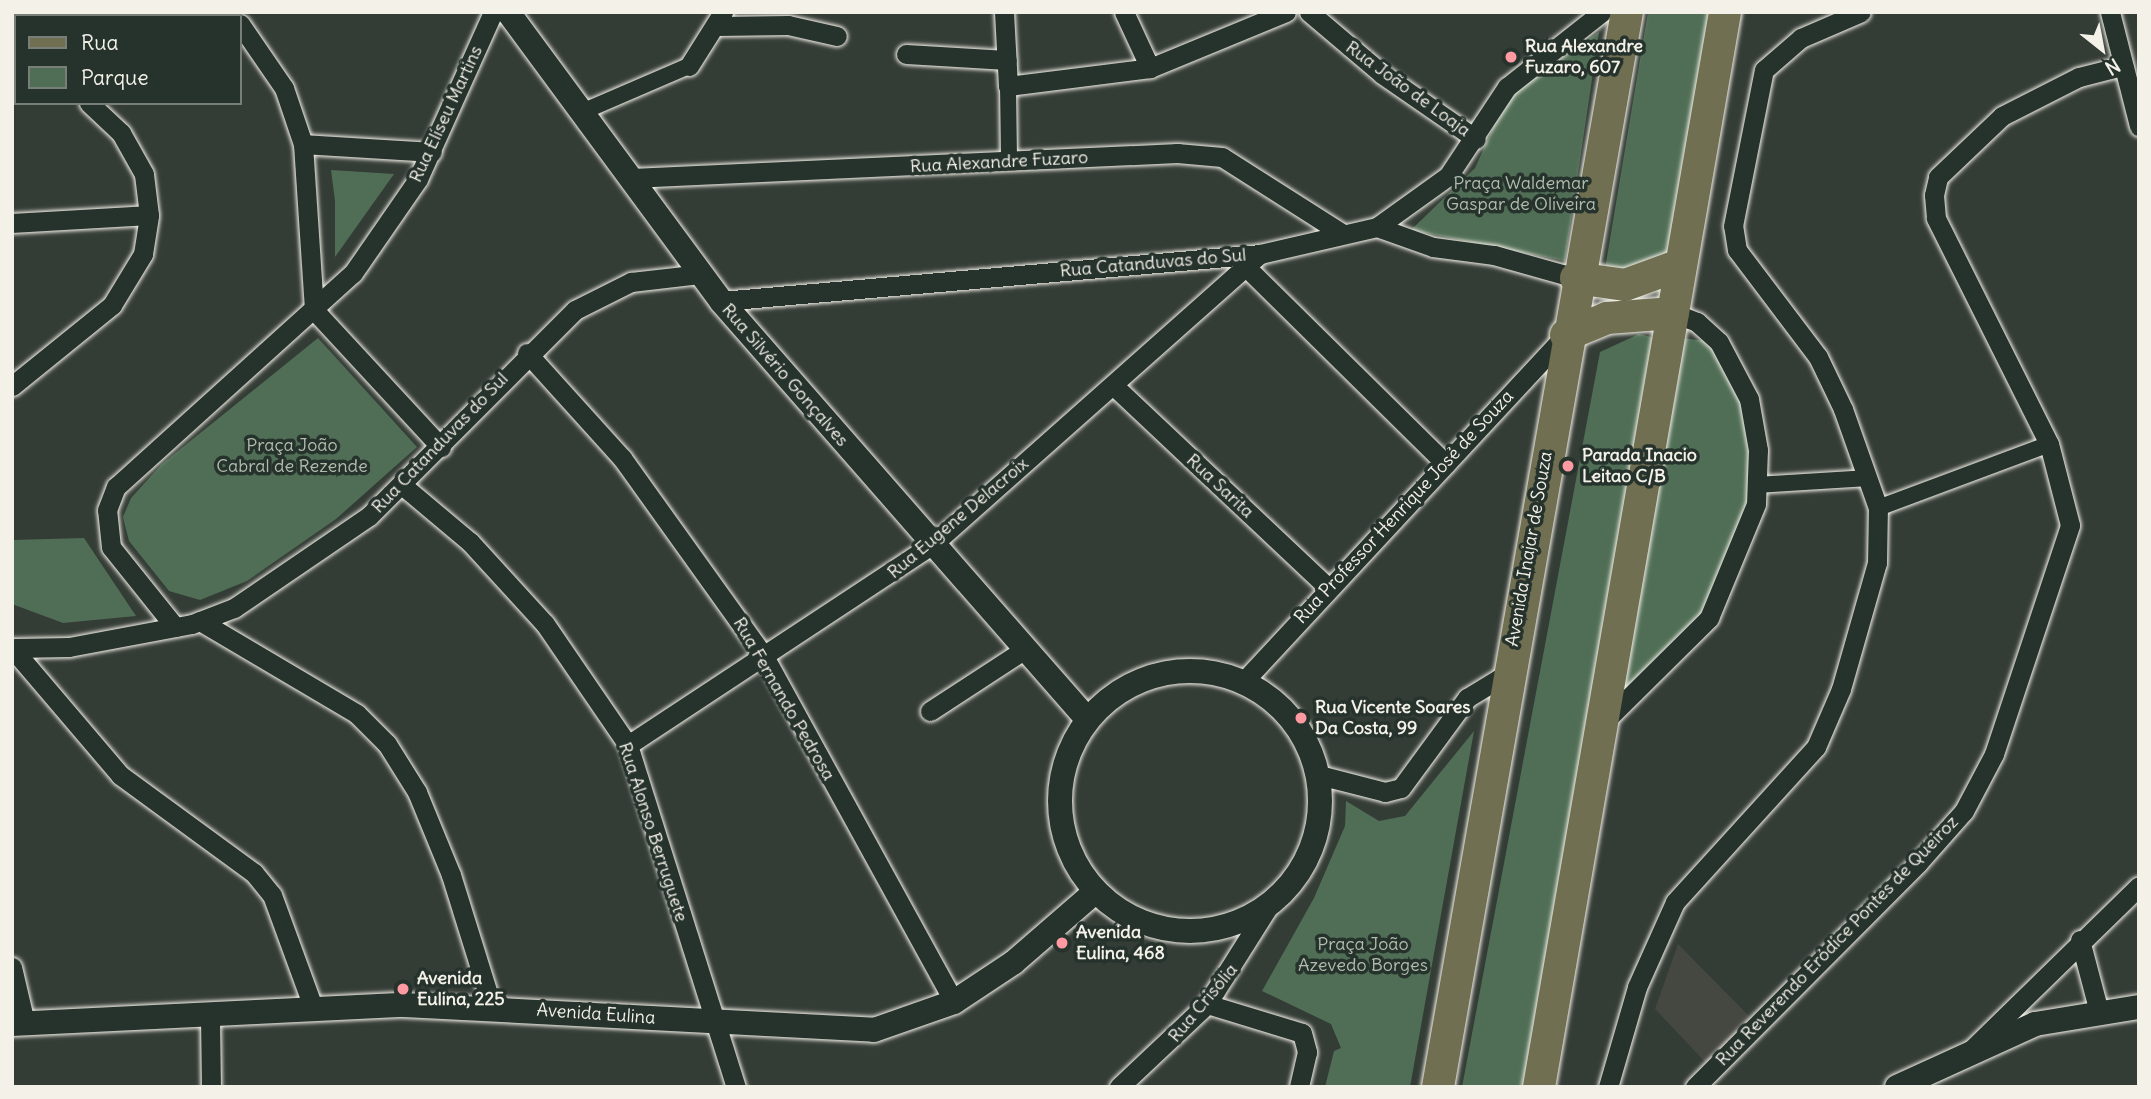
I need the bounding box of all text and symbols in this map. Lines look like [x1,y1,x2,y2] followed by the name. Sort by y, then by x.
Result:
[14,14,242,105] legend
[2067,14,2137,84] north arrow
[81,29,118,56] text: Rua
[1525,36,1643,78] place label: Rua Alexandre Fuzaro, 607
[1341,37,1475,141] street label: Rua João de Loaja
[405,42,487,186] street label: Rua Eliseu Martins
[1503,49,1519,65] marker: Rua Alexandre Fuzaro, 607
[2101,53,2125,81] text: N
[81,64,149,91] text: Parque
[909,147,1089,177] street label: Rua Alexandre Fuzaro
[1446,173,1596,216] park label: Praça Waldemar Gaspar de Oliveira
[1059,244,1247,282] street label: Rua Catanduvas do Sul
[717,299,853,451] street label: Rua Silvério Gonçalves
[367,368,513,518] street label: Rua Catanduvas do Sul
[1290,386,1518,628] street label: Rua Professor Henrique José de Souza
[216,435,368,478] park label: Praça João Cabral de Rezende
[1582,445,1697,488] place label: Parada Inacio Leitao C/B
[1182,449,1258,523] street label: Rua Sarita
[1501,450,1557,648] street label: Avenida Inajar de Souza
[883,453,1033,583] street label: Rua Eugene Delacroix
[1560,458,1576,474] marker: Parada Inacio Leitao C/B
[728,614,840,784] street label: Rua Fernando Pedrosa
[1315,697,1470,740] place label: Rua Vicente Soares Da Costa, 99
[1293,710,1309,726] marker: Rua Vicente Soares Da Costa, 99
[614,740,692,924] street label: Rua Alonso Berruguete
[1711,811,1963,1071] street label: Rua Reverendo Eródice Pontes de Queiroz
[1076,922,1165,964] place label: Avenida Eulina, 468
[1298,934,1428,976] park label: Praça João Azevedo Borges
[1054,935,1070,951] marker: Avenida Eulina, 468
[1164,959,1242,1047] street label: Rua Crisólia
[417,968,505,1010] place label: Avenida Eulina, 225
[395,981,411,997] marker: Avenida Eulina, 225
[536,999,656,1029] street label: Avenida Eulina

